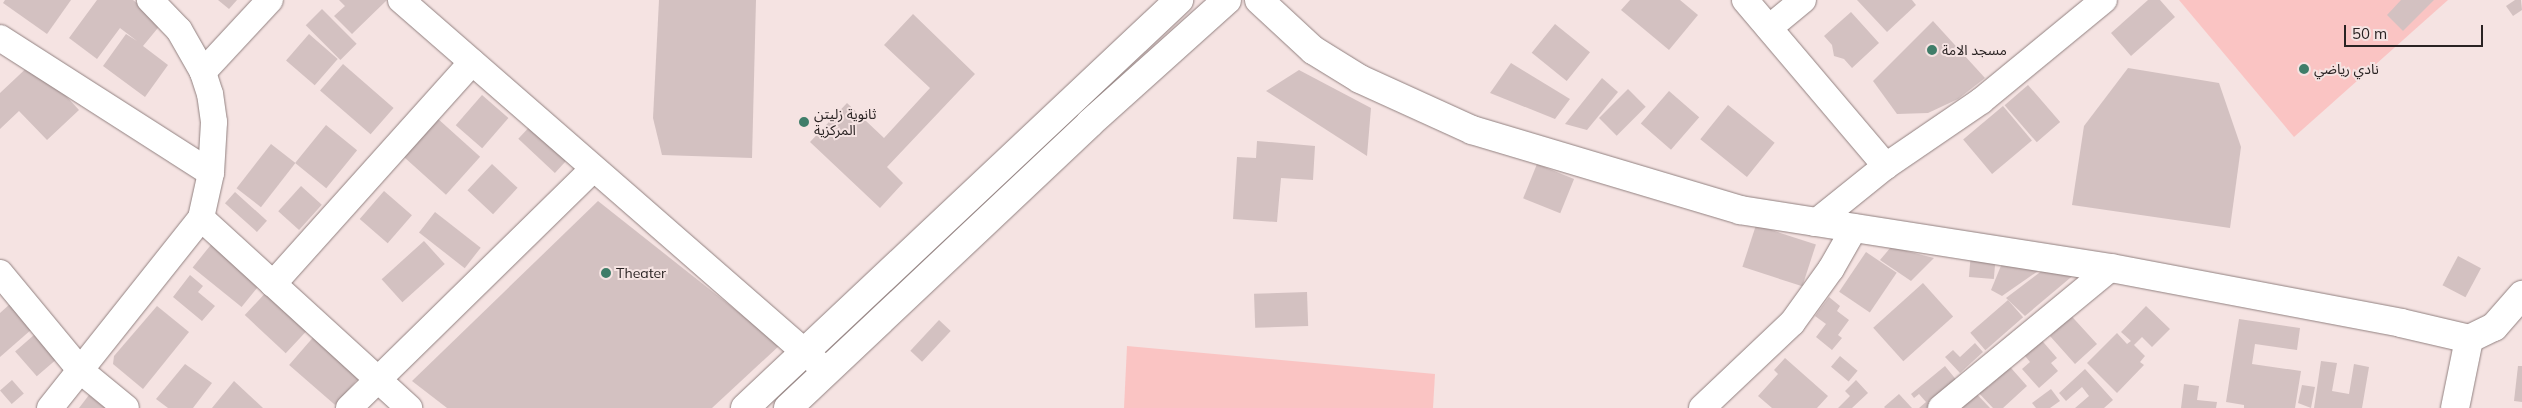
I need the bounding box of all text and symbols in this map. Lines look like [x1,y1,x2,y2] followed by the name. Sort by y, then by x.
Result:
[2347,15,2486,47] scale bar
[2352,24,2387,43] text: 50 m
[1942,42,2007,58] place label: مسجد الامة
[1926,44,1938,56] marker: مسجد الامة
[2314,61,2379,77] place label: نادي رياضي
[2298,63,2310,75] marker: نادي رياضي
[814,106,876,138] place label: ثانوية زليتن المركزية
[798,116,810,128] marker: ثانوية زليتن المركزية
[616,265,666,281] place label: Theater
[600,267,612,279] marker: Theater

